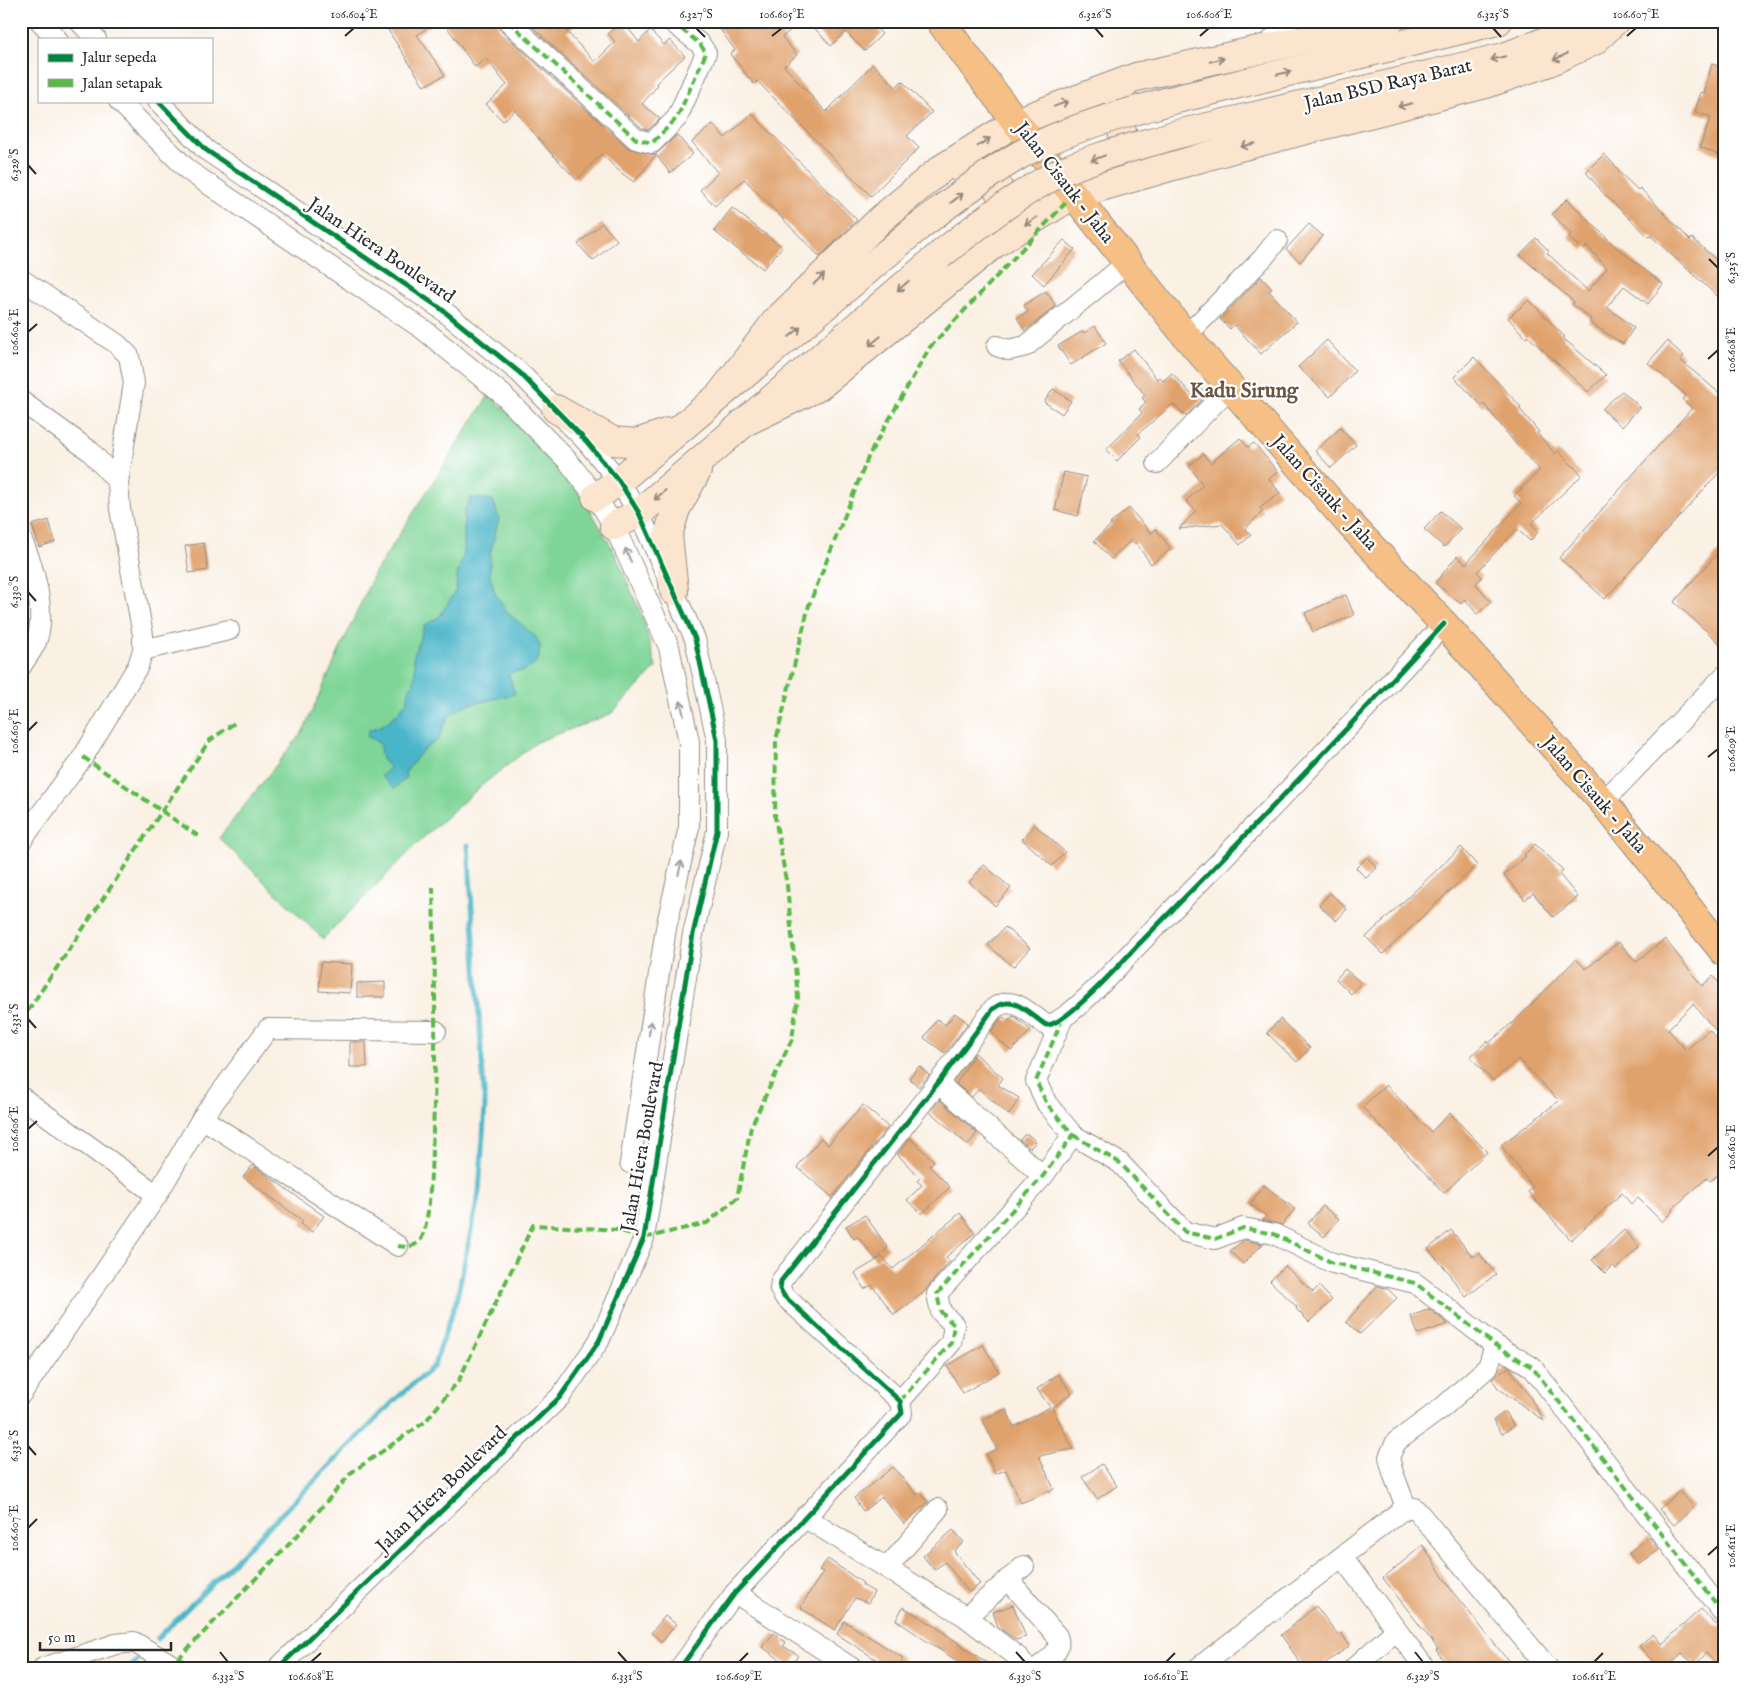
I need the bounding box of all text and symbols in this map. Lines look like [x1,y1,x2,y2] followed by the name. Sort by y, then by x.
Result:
[331,7,377,22] text: 106.604°E
[679,7,713,22] text: 6.327°S
[759,7,805,22] text: 106.605°E
[1079,7,1111,22] text: 6.326°S
[1186,7,1232,22] text: 106.606°E
[1477,7,1509,22] text: 6.325°S
[1613,7,1659,22] text: 106.607°E
[38,38,212,102] legend
[80,48,157,67] text: Jalur sepeda
[1553,52,1568,62] one-way arrow
[1300,54,1475,116] street label: Jalan BSD Raya Barat
[1491,54,1507,63] one-way arrow
[1209,55,1225,64] one-way arrow
[1276,68,1292,77] one-way arrow
[80,74,163,93] text: Jalan setapak
[1053,99,1068,108] one-way arrow
[1398,101,1414,110] one-way arrow
[1008,116,1119,249] street label: Jalan Cisauk - Jaha
[977,137,991,147] one-way arrow
[1240,141,1256,150] one-way arrow
[7,149,22,181] text: 6.329°S
[1091,154,1106,164] one-way arrow
[301,192,460,310] street label: Jalan Hiera Boulevard
[950,192,963,203] one-way arrow
[1025,216,1039,226] one-way arrow
[1724,252,1739,284] text: 6.325°S
[813,273,825,285] one-way arrow
[896,281,909,292] one-way arrow
[7,309,22,355] text: 106.604°E
[788,326,801,337] one-way arrow
[1724,327,1739,373] text: 106.608°E
[869,335,882,346] one-way arrow
[1190,378,1299,405] district label: Kadu Sirung
[1264,429,1383,556] street label: Jalan Cisauk - Jaha
[653,489,666,500] one-way arrow
[622,548,632,563] one-way arrow
[7,576,22,608] text: 6.330°S
[677,700,686,716] one-way arrow
[7,708,22,754] text: 106.605°E
[1724,726,1739,772] text: 106.609°E
[1535,730,1652,859] street label: Jalan Cisauk - Jaha
[676,861,685,877] one-way arrow
[7,1003,22,1035] text: 6.331°S
[646,1021,656,1037] one-way arrow
[616,1059,670,1236] street label: Jalan Hiera Boulevard
[7,1106,22,1152] text: 106.606°E
[1724,1124,1739,1170] text: 106.610°E
[370,1421,513,1560] street label: Jalan Hiera Boulevard
[7,1430,22,1462] text: 6.332°S
[7,1505,22,1551] text: 106.607°E
[1724,1524,1739,1568] text: 106.611°E
[40,1619,171,1651] scale bar
[48,1628,76,1647] text: 50 m
[212,1669,244,1684] text: 6.332°S
[288,1669,334,1684] text: 106.608°E
[611,1669,643,1684] text: 6.331°S
[716,1669,762,1684] text: 106.609°E
[1009,1669,1041,1684] text: 6.330°S
[1143,1669,1189,1684] text: 106.610°E
[1407,1669,1439,1684] text: 6.329°S
[1572,1669,1616,1684] text: 106.611°E

